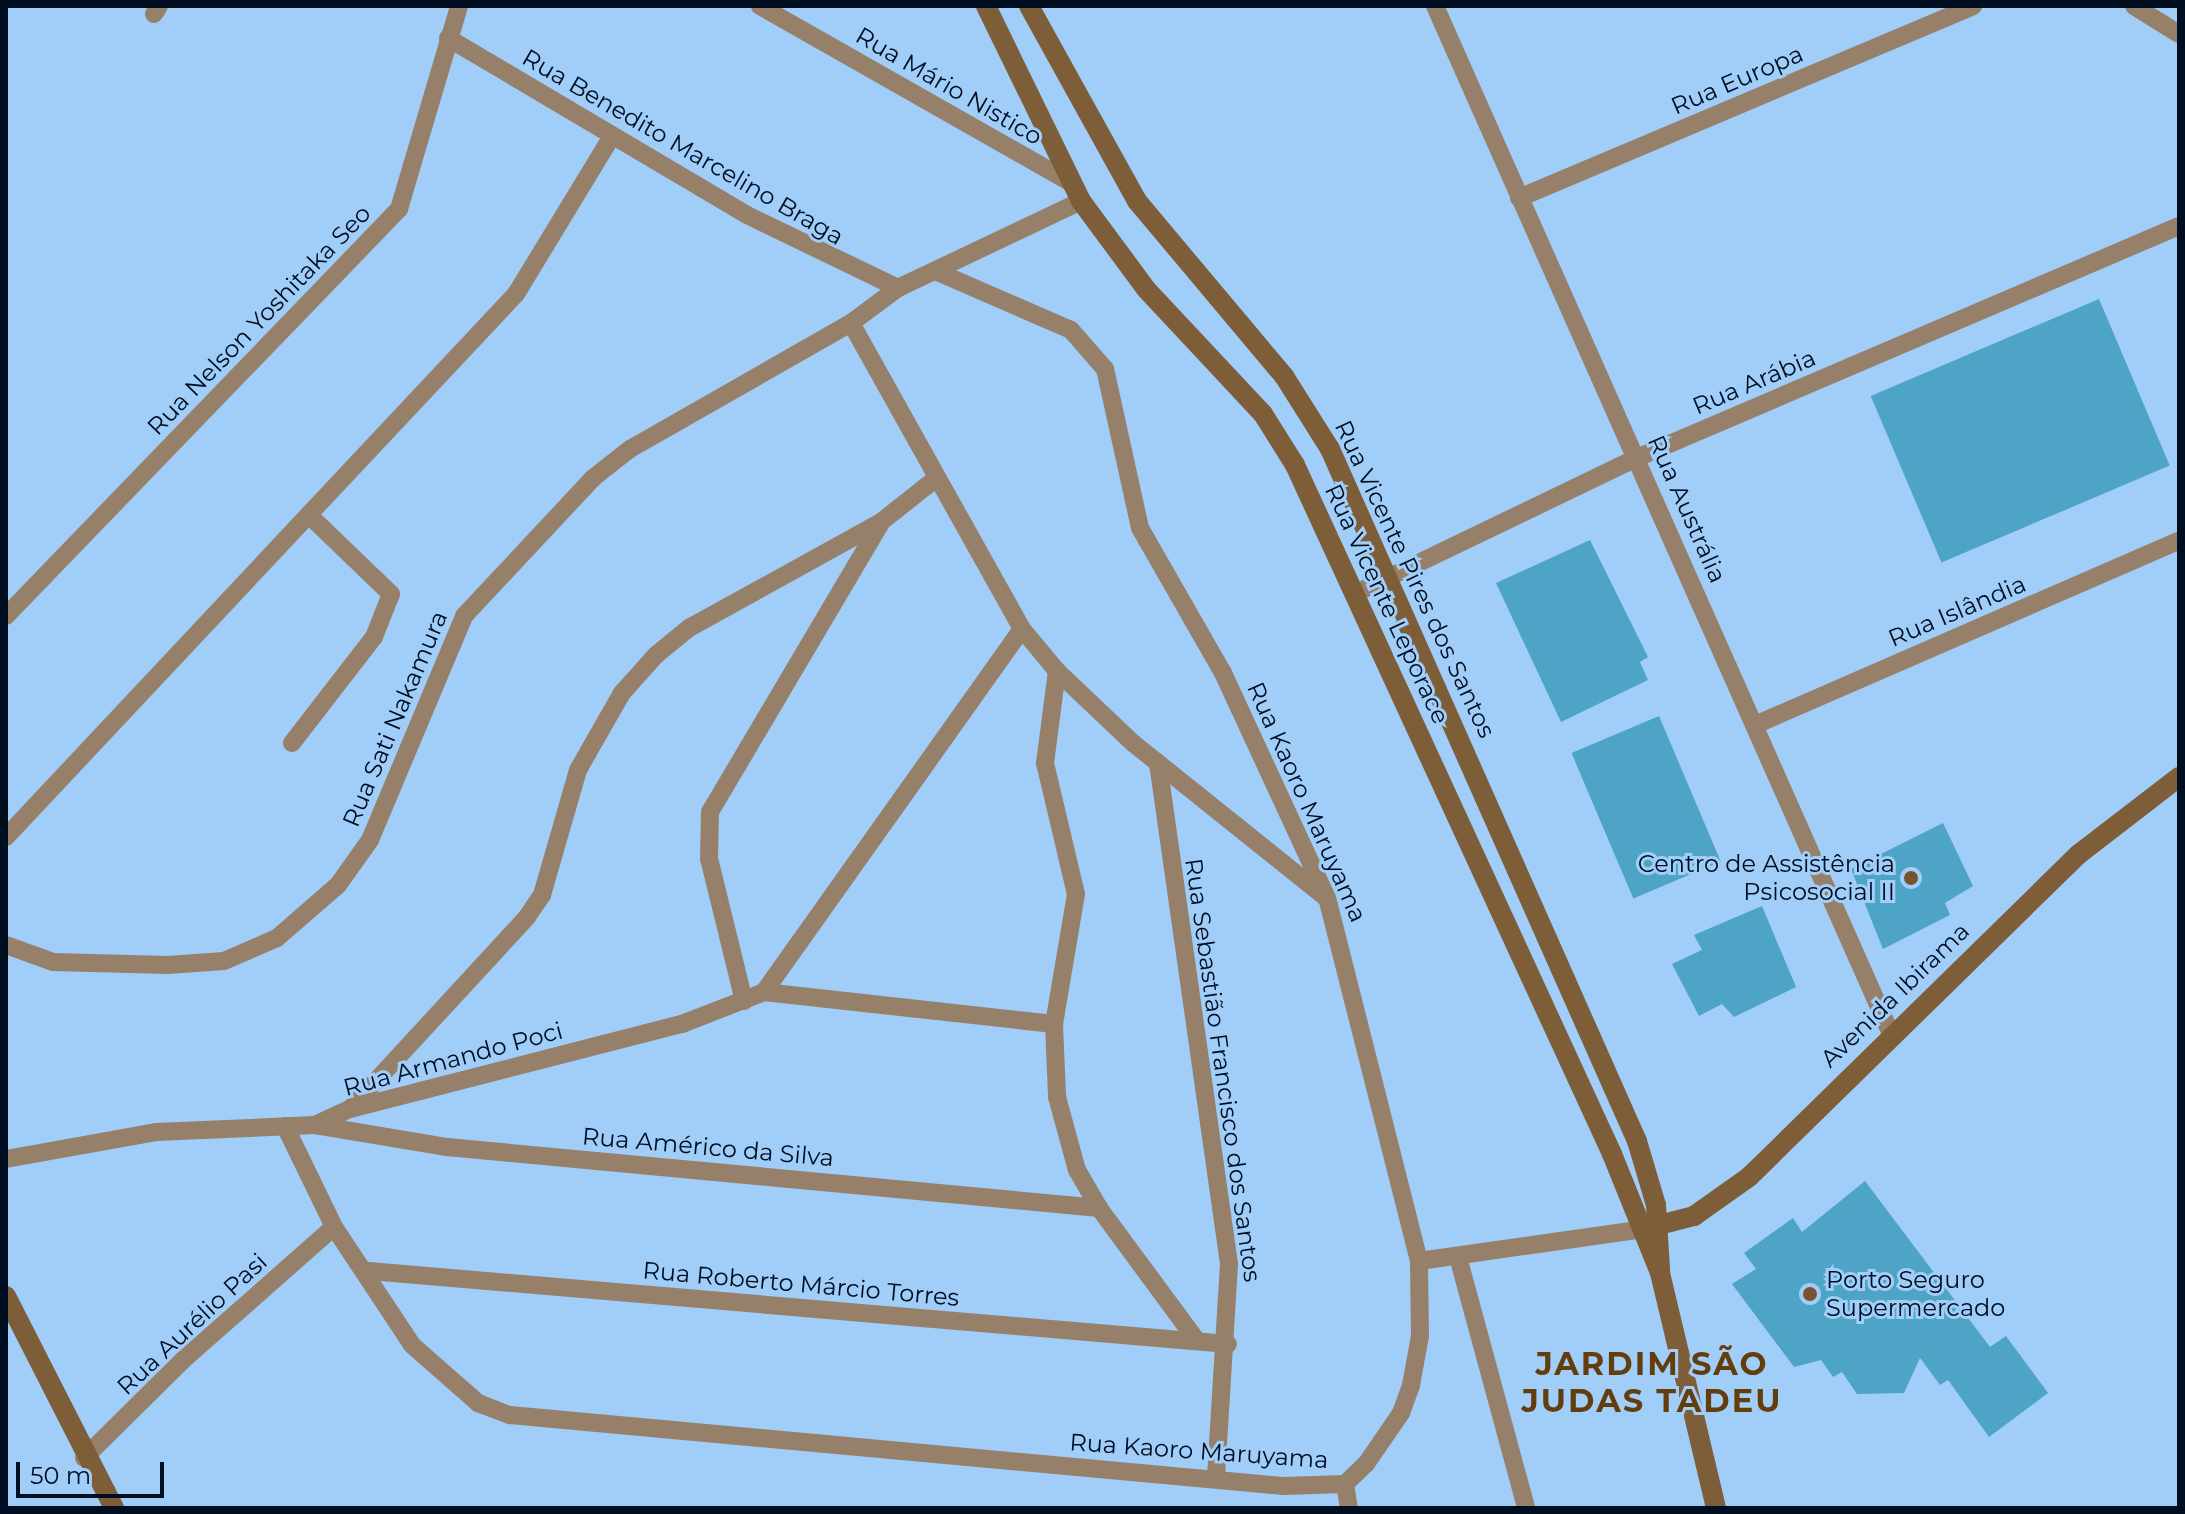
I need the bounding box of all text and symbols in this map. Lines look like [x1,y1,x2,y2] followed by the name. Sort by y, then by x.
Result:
[851,21,1047,151] street label: Rua Mário Nistico
[1667,39,1807,121] street label: Rua Europa
[517,43,849,251] street label: Rua Benedito Marcelino Braga
[141,199,377,441] street label: Rua Nelson Yoshitaka Seo
[1688,343,1820,421] street label: Rua Arábia
[1329,416,1501,742] street label: Rua Vicente Pires dos Santos
[1642,431,1732,587] street label: Rua Austrália
[1319,480,1455,728] street label: Rua Vicente Leporace
[1884,569,2030,653] street label: Rua Islândia
[336,607,454,831] street label: Rua Sati Nakamura
[1241,678,1373,926] street label: Rua Kaoro Maruyama
[1638,850,1895,906] place label: Centro de Assistência Psicosocial II
[1179,856,1267,1284] street label: Rua Sebastião Francisco dos Santos
[1902,869,1920,887] marker: Centro de Assistência Psicosocial II
[1815,917,1975,1073] street label: Avenida Ibirama
[340,1016,566,1102] street label: Rua Armando Poci
[581,1122,835,1172] street label: Rua Américo da Silva
[111,1247,273,1401] street label: Rua Aurélio Pasi
[642,1256,960,1312] street label: Rua Roberto Márcio Torres
[1826,1266,2005,1322] place label: Porto Seguro Supermercado
[1801,1285,1819,1303] marker: Porto Seguro Supermercado
[1522,1346,1782,1421] district label: JARDIM SÃO JUDAS TADEU
[1069,1428,1329,1474] street label: Rua Kaoro Maruyama
[20,1446,168,1496] scale bar
[30,1461,91,1490] text: 50 m

